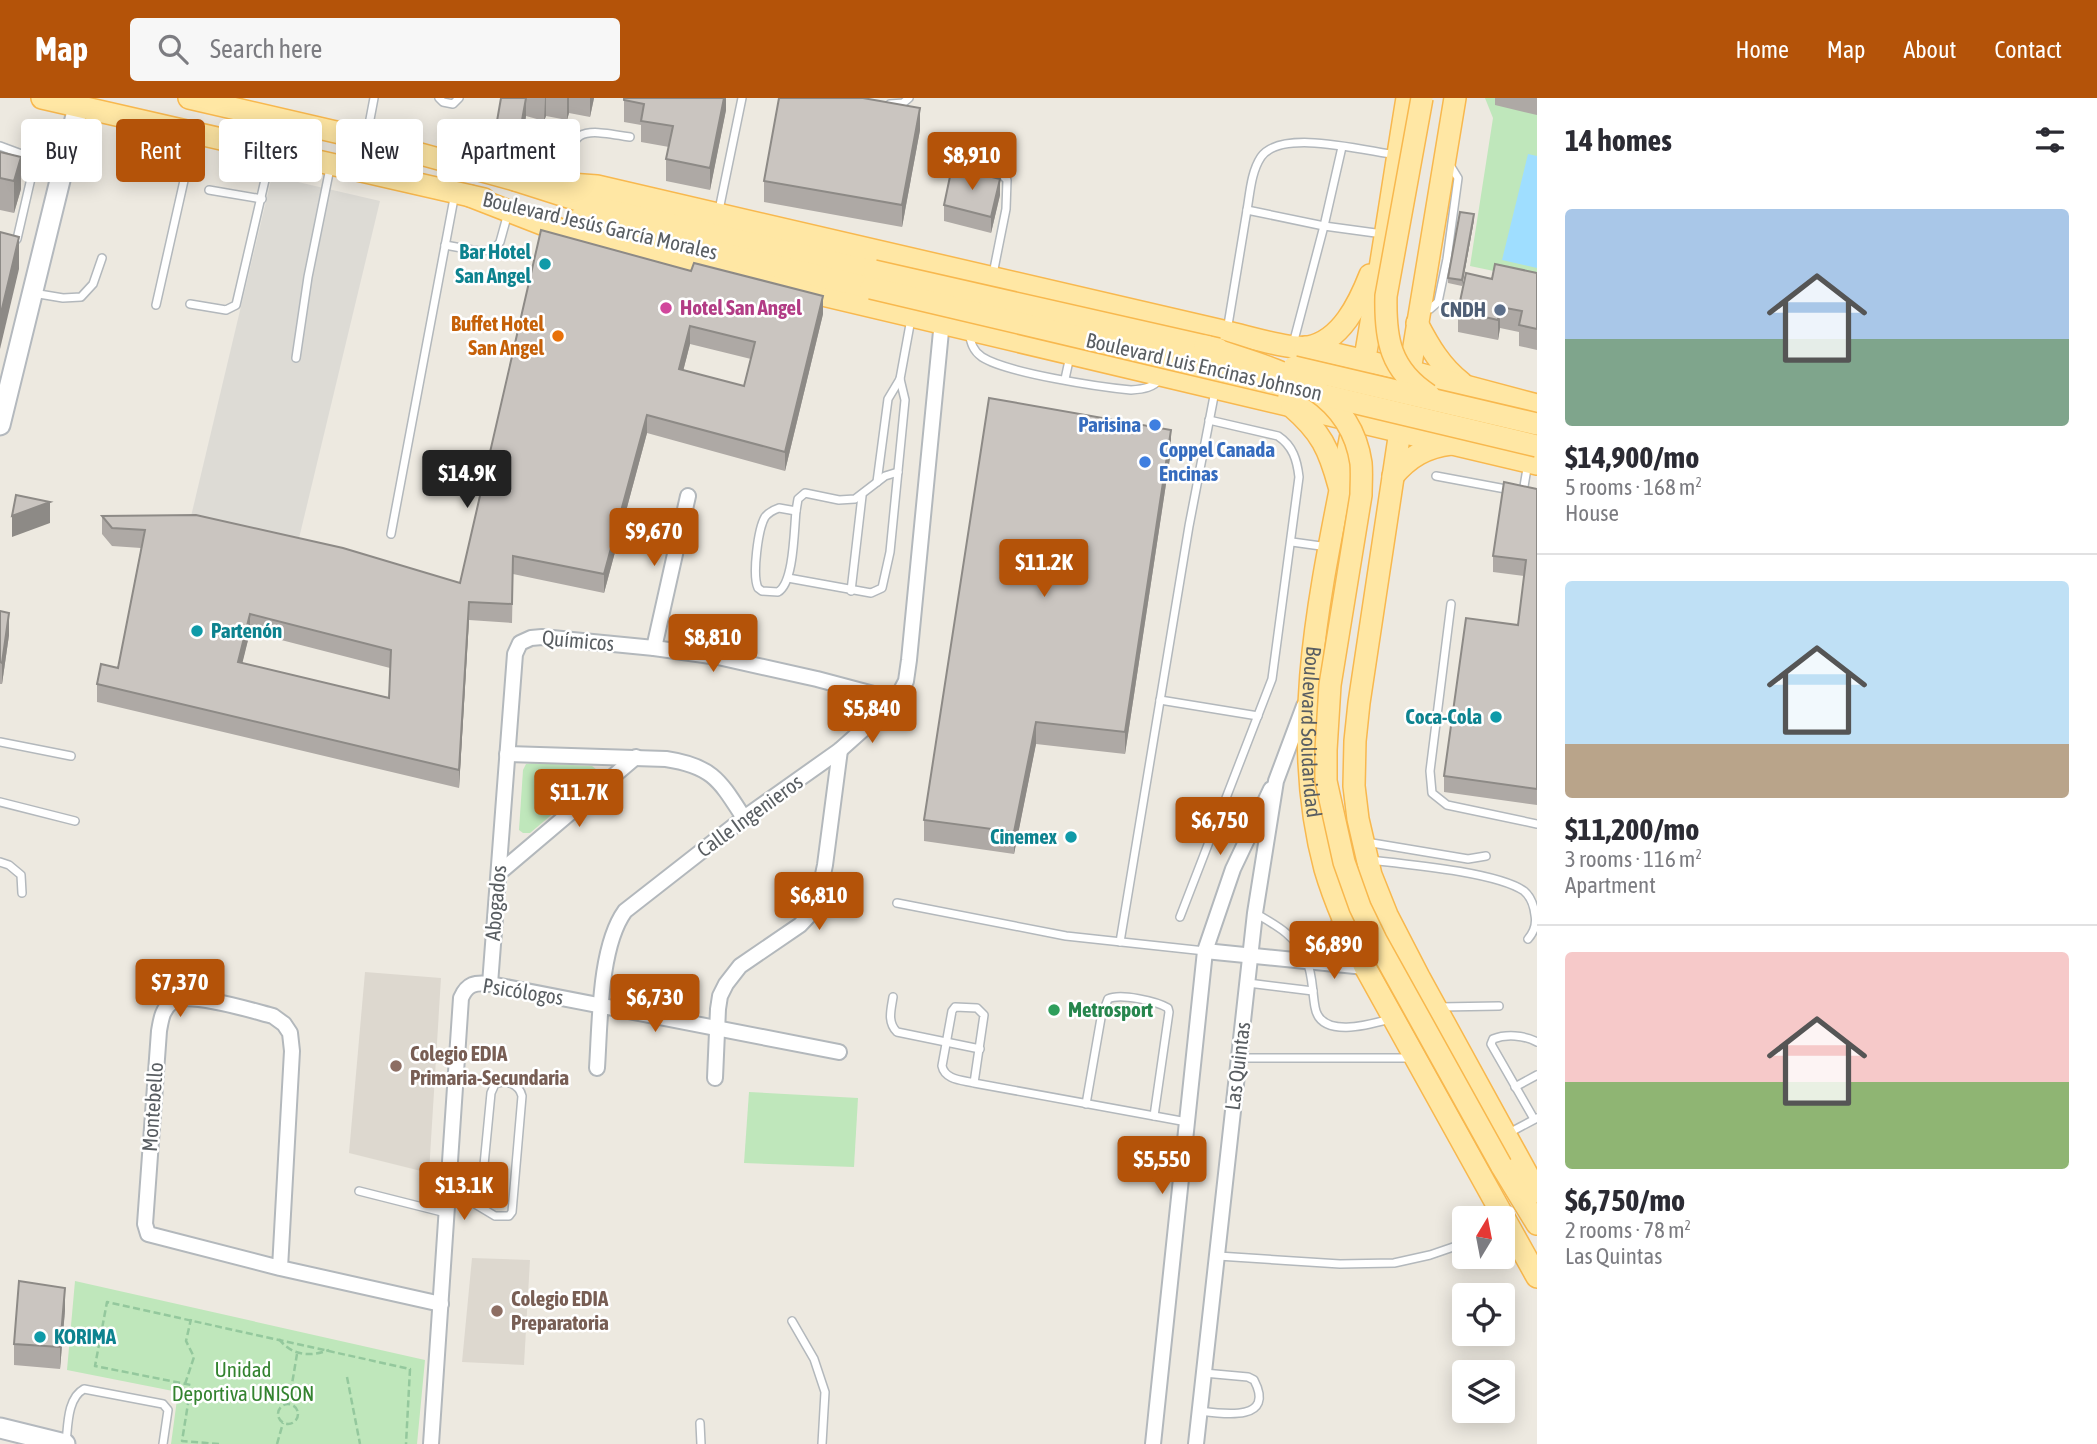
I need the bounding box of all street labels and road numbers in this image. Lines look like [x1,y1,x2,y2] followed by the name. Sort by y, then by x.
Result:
[481,186,720,264] street label: Boulevard Jesús García Morales
[1084,327,1325,405] street label: Boulevard Luis Encinas Johnson
[541,625,615,655] street label: Químicos
[1297,645,1327,819] street label: Boulevard Solidaridad
[692,769,807,861] street label: Calle Ingenieros
[480,864,510,942] street label: Abogados
[481,973,565,1009] street label: Psicólogos
[1220,1020,1254,1111] street label: Las Quintas
[137,1061,167,1153] street label: Montebello

